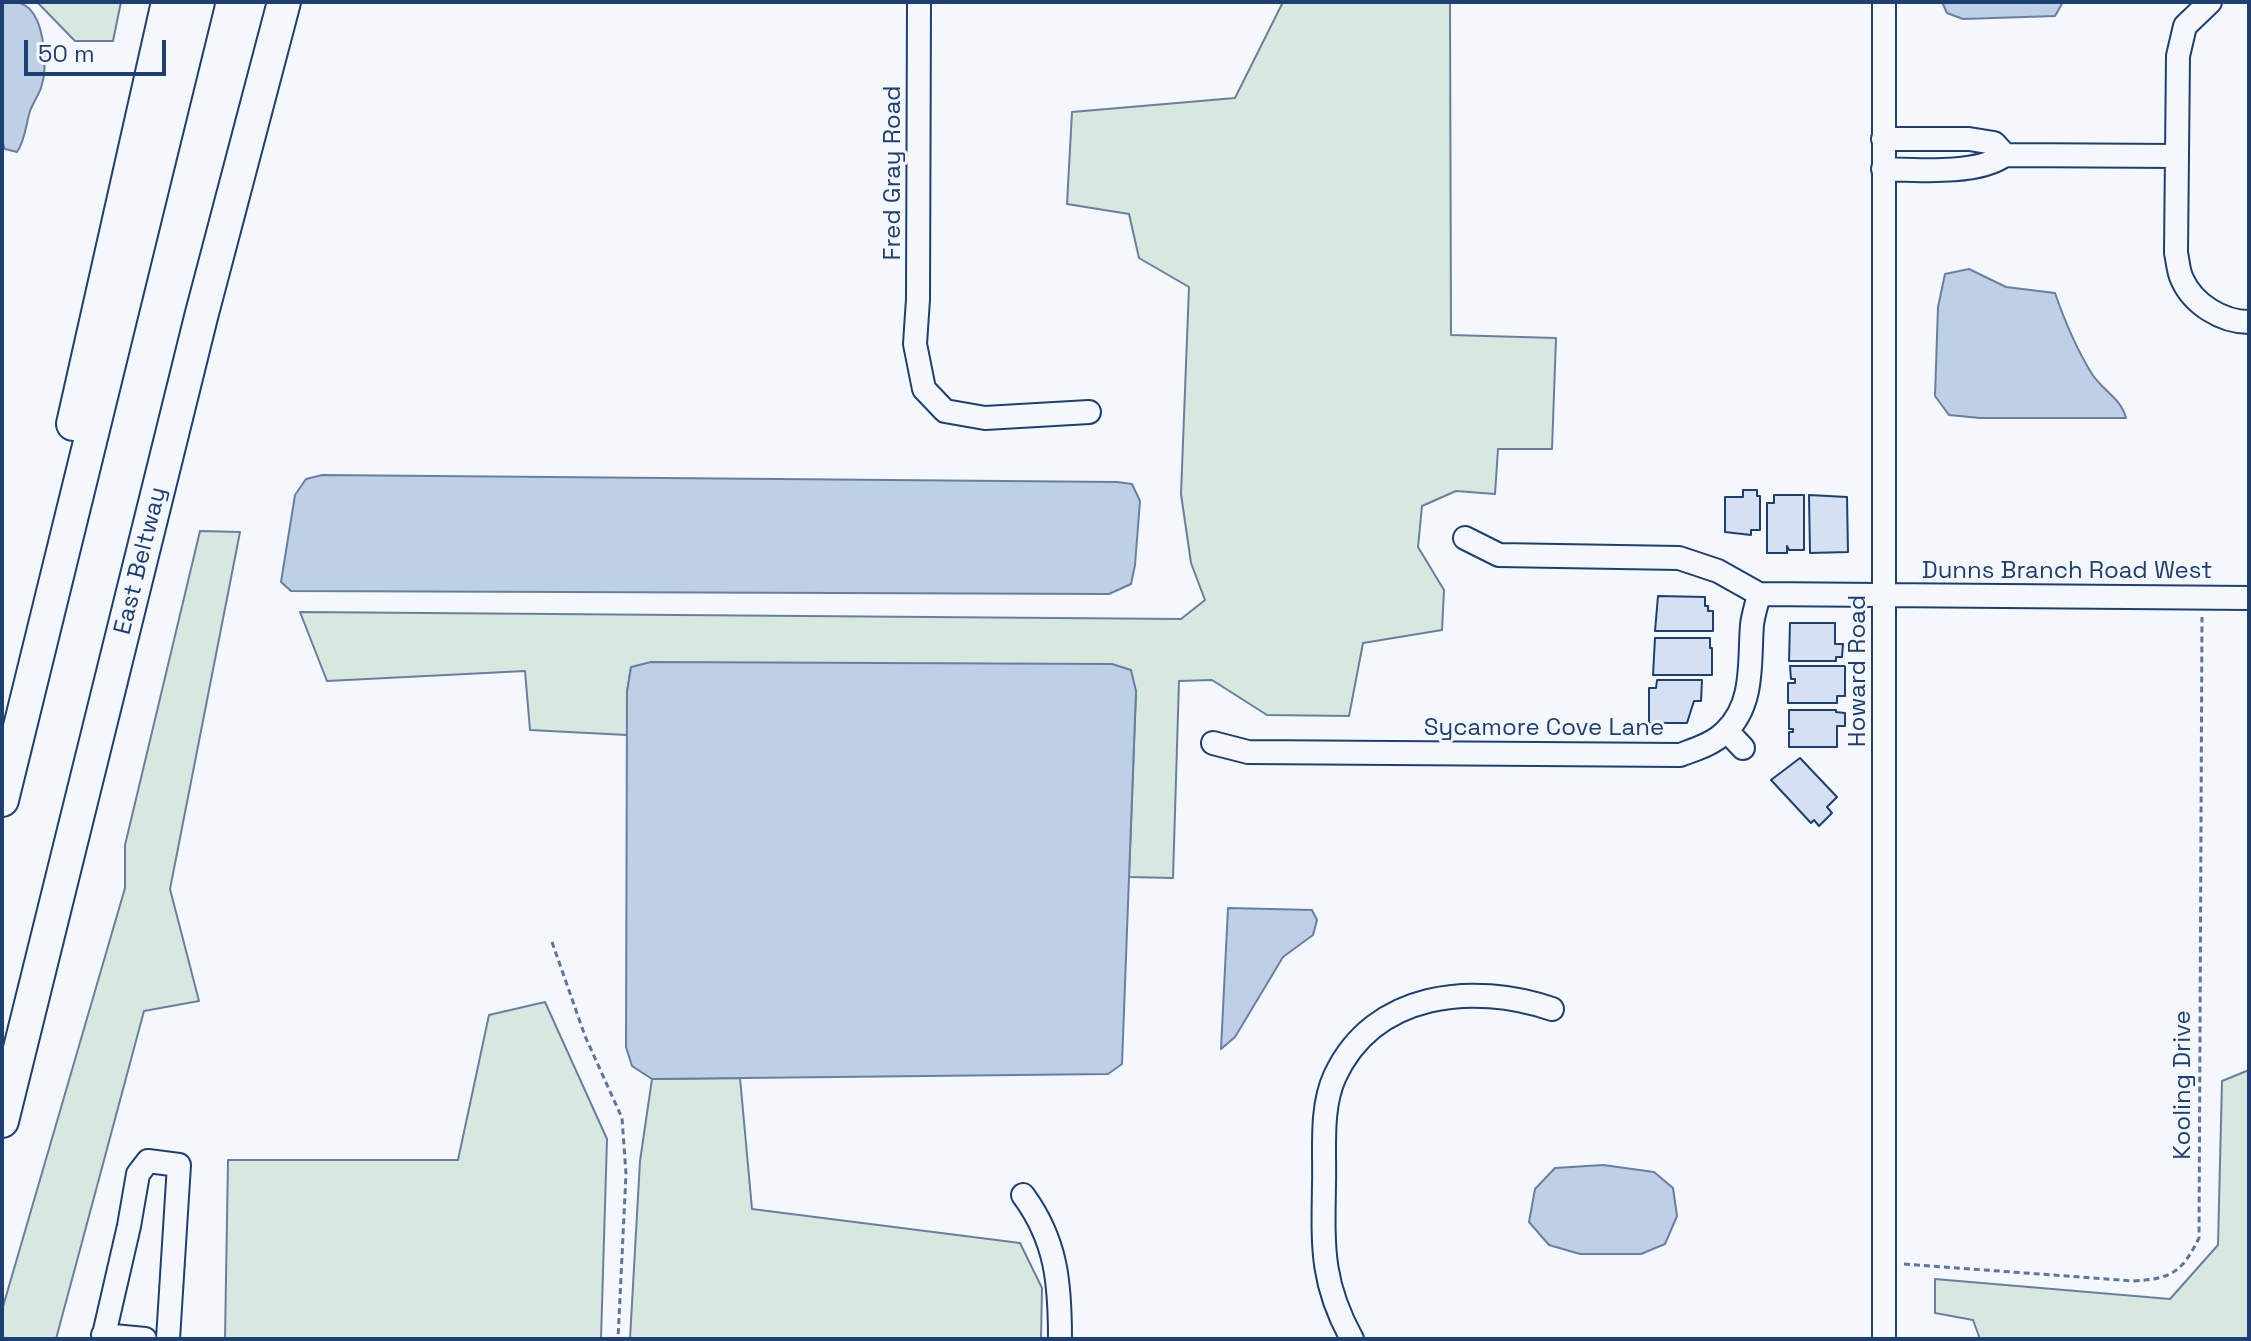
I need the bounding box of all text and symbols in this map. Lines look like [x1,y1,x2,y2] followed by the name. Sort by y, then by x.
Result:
[28,24,170,74] scale bar
[38,38,95,69] text: 50 m
[879,85,907,261] street label: Fred Gray Road
[109,484,173,638] street label: East Beltway
[1922,557,2212,585] street label: Dunns Branch Road West
[1844,595,1872,747] street label: Howard Road
[1424,714,1664,742] street label: Sycamore Cove Lane
[2169,1010,2197,1160] street label: Kooling Drive

